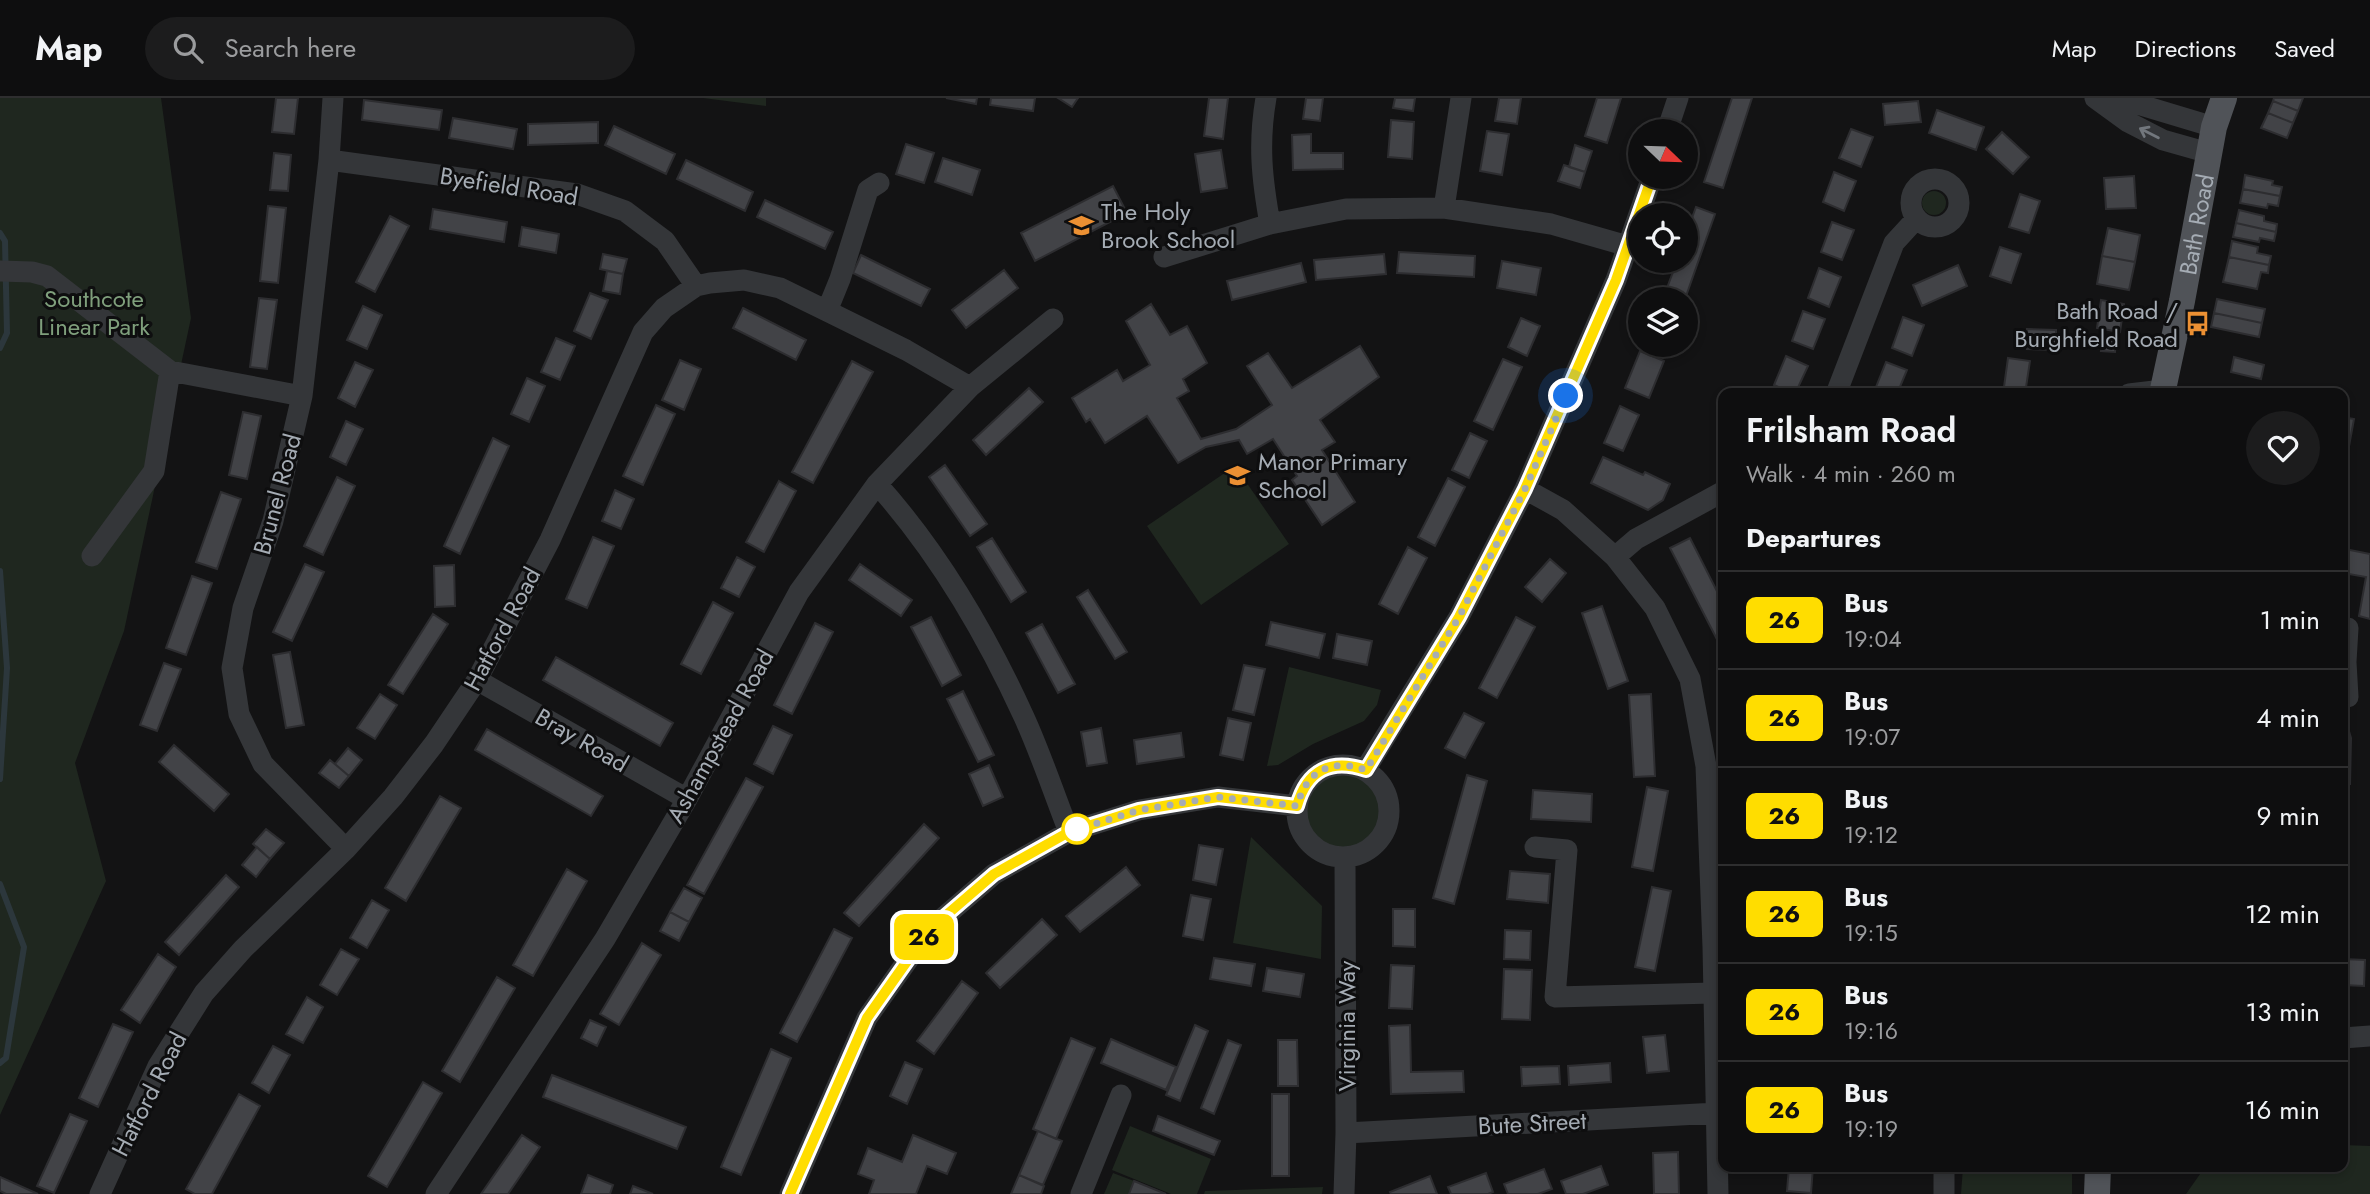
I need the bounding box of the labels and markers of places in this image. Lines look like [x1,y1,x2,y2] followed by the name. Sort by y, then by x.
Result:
[1101,194,1235,257] place label: The Holy Brook School
[1067,211,1095,239] school or university icon: The Holy Brook School
[2014,293,2178,356] place label: Bath Road / Burghfield Road
[2184,310,2212,338] bus stop icon: Bath Road / Burghfield Road
[1258,444,1407,507] place label: Manor Primary School
[1224,461,1252,489] school or university icon: Manor Primary School
[1062,814,1092,844] unlabelled marker

